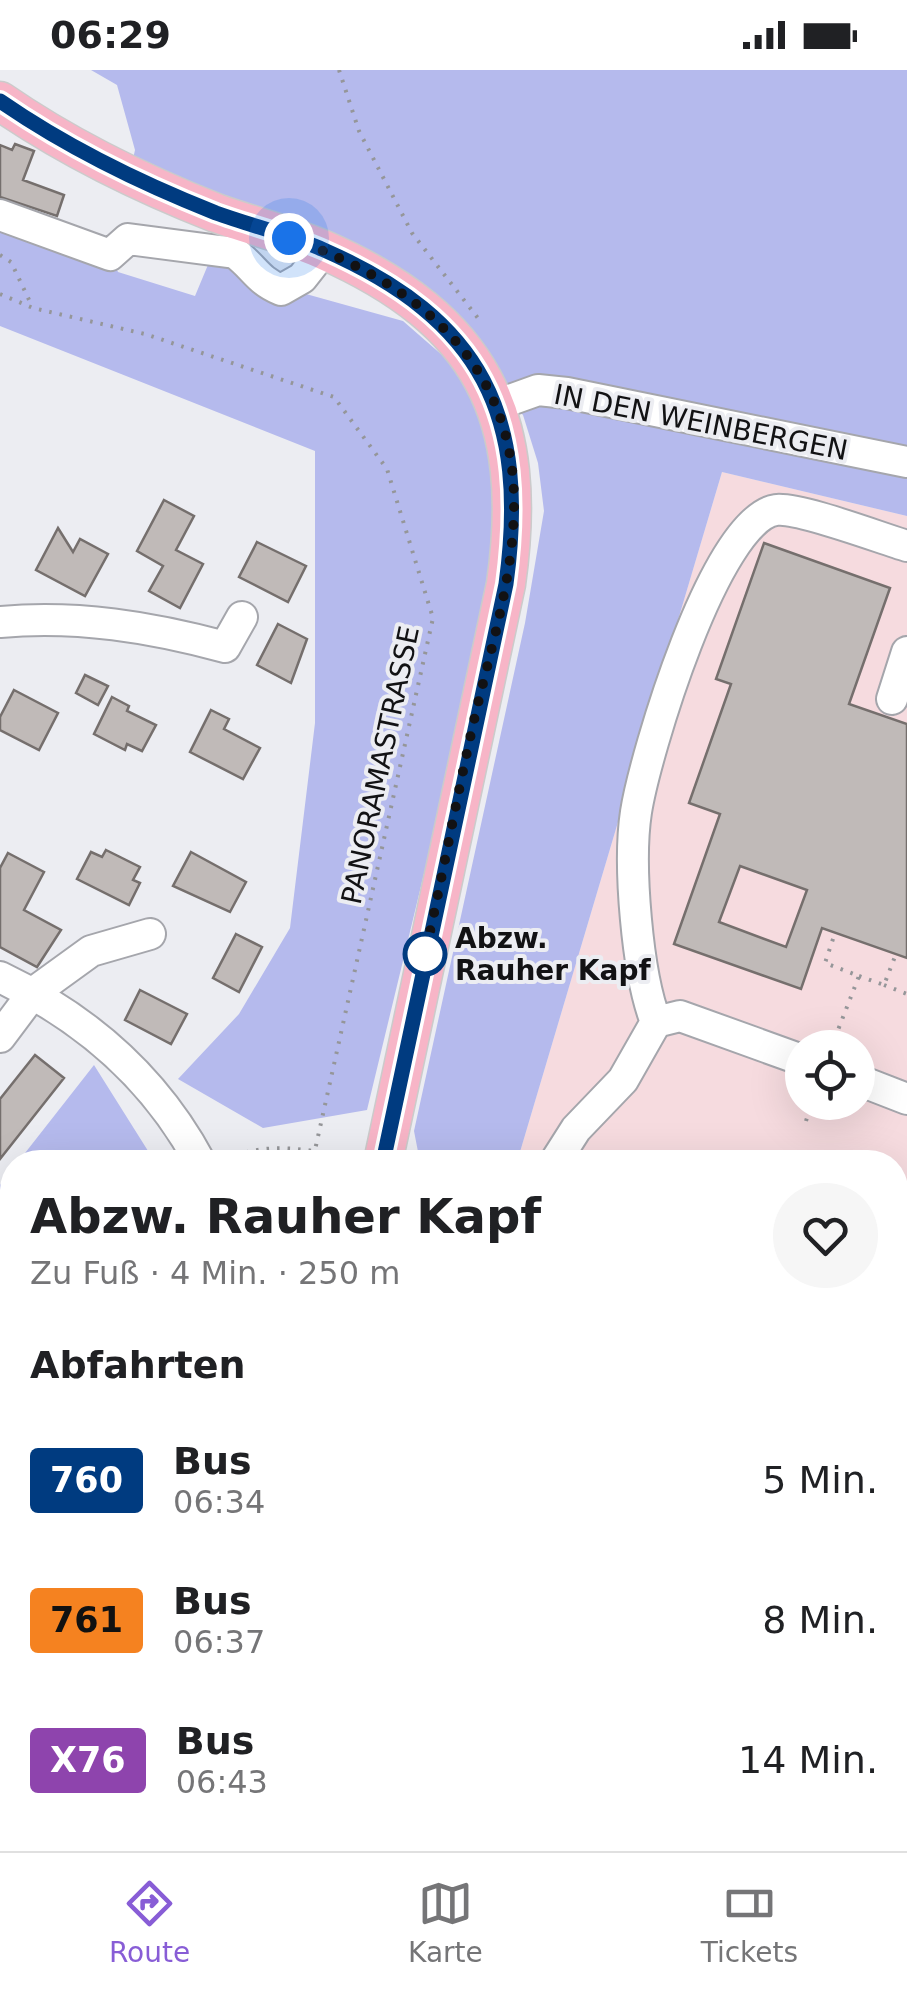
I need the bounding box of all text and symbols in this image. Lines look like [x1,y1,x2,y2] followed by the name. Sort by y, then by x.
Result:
[50,13,171,57] text: 06:29
[264,213,314,263] your location
[551,378,851,467] street label: IN DEN WEINBERGEN
[335,623,426,907] street label: PANORAMASTRASSE
[455,922,652,987] place label: Abzw. Rauher Kapf
[404,933,446,975] marker: Abzw. Rauher Kapf
[785,1030,875,1120] map controls
[785,1030,875,1120] button: locate
[773,1183,878,1288] button: heart
[30,1188,541,1244] text: Abzw. Rauher Kapf
[30,1254,400,1292] text: Zu Fuß · 4 Min. · 250 m
[30,1343,246,1387] text: Abfahrten
[173,1439,252,1483] text: Bus
[762,1458,878,1502] text: 5 Min.
[50,1460,123,1500] text: 760
[173,1483,265,1521] text: 06:34
[173,1579,252,1623] text: Bus
[762,1598,878,1642] text: 8 Min.
[50,1600,123,1640] text: 761
[173,1623,265,1661] text: 06:37
[176,1719,254,1763] text: Bus
[738,1738,878,1782] text: 14 Min.
[50,1740,126,1780] text: X76
[176,1763,268,1801] text: 06:43
[109,1876,190,1969] tab: Route
[408,1876,483,1969] tab: Karte
[701,1876,798,1969] tab: Tickets

